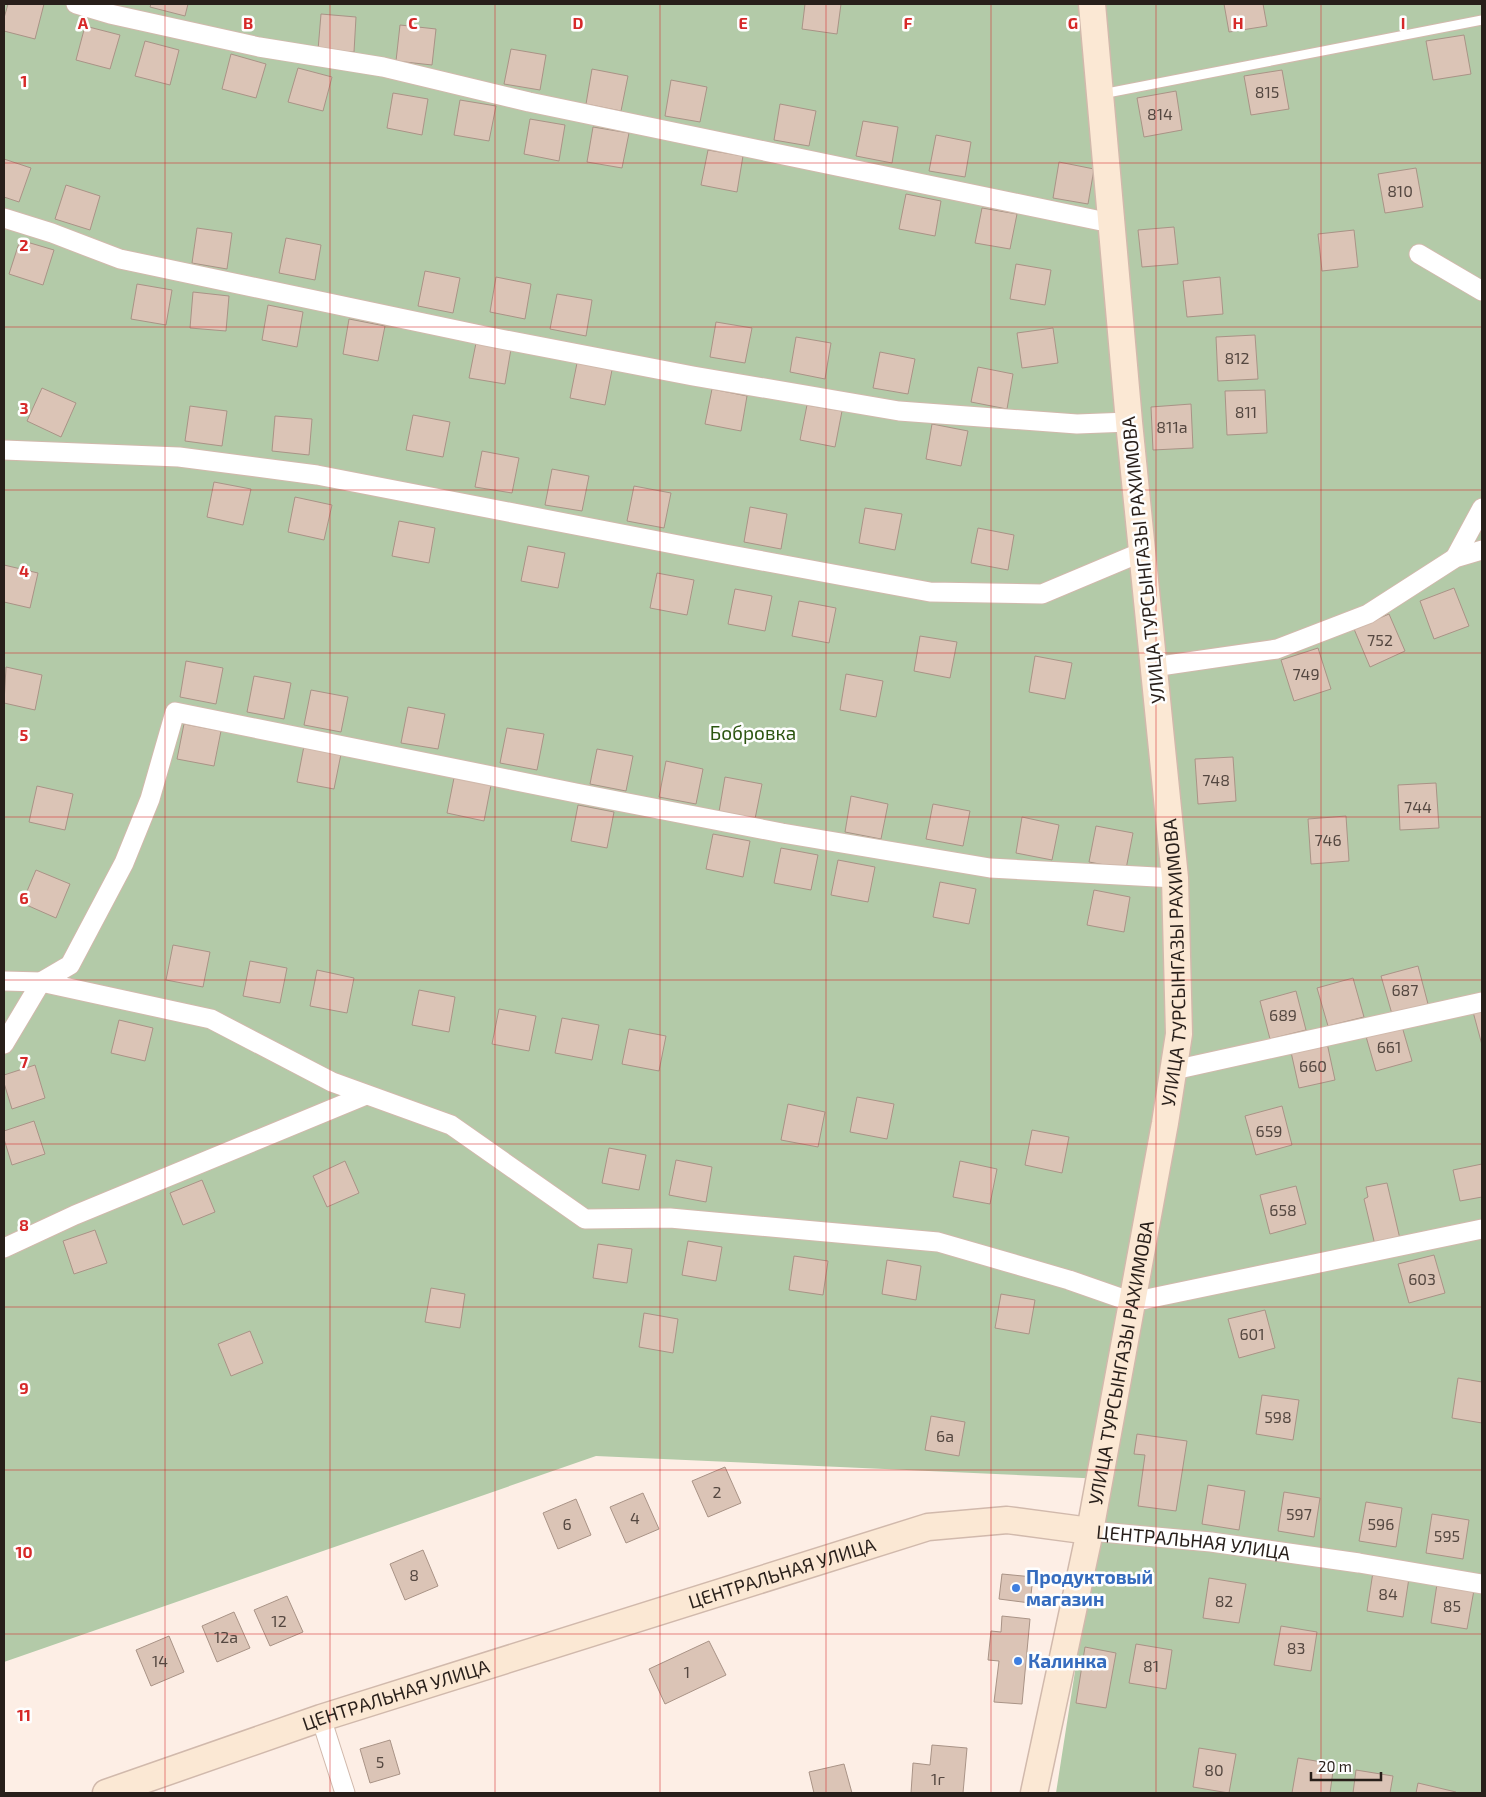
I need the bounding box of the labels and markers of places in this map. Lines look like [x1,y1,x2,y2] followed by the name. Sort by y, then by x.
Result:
[1026,1565,1153,1610] place label: Продуктовый магазин
[1010,1582,1022,1594] marker: Продуктовый магазин
[1028,1649,1107,1672] place label: Калинка
[1012,1655,1024,1667] marker: Калинка

